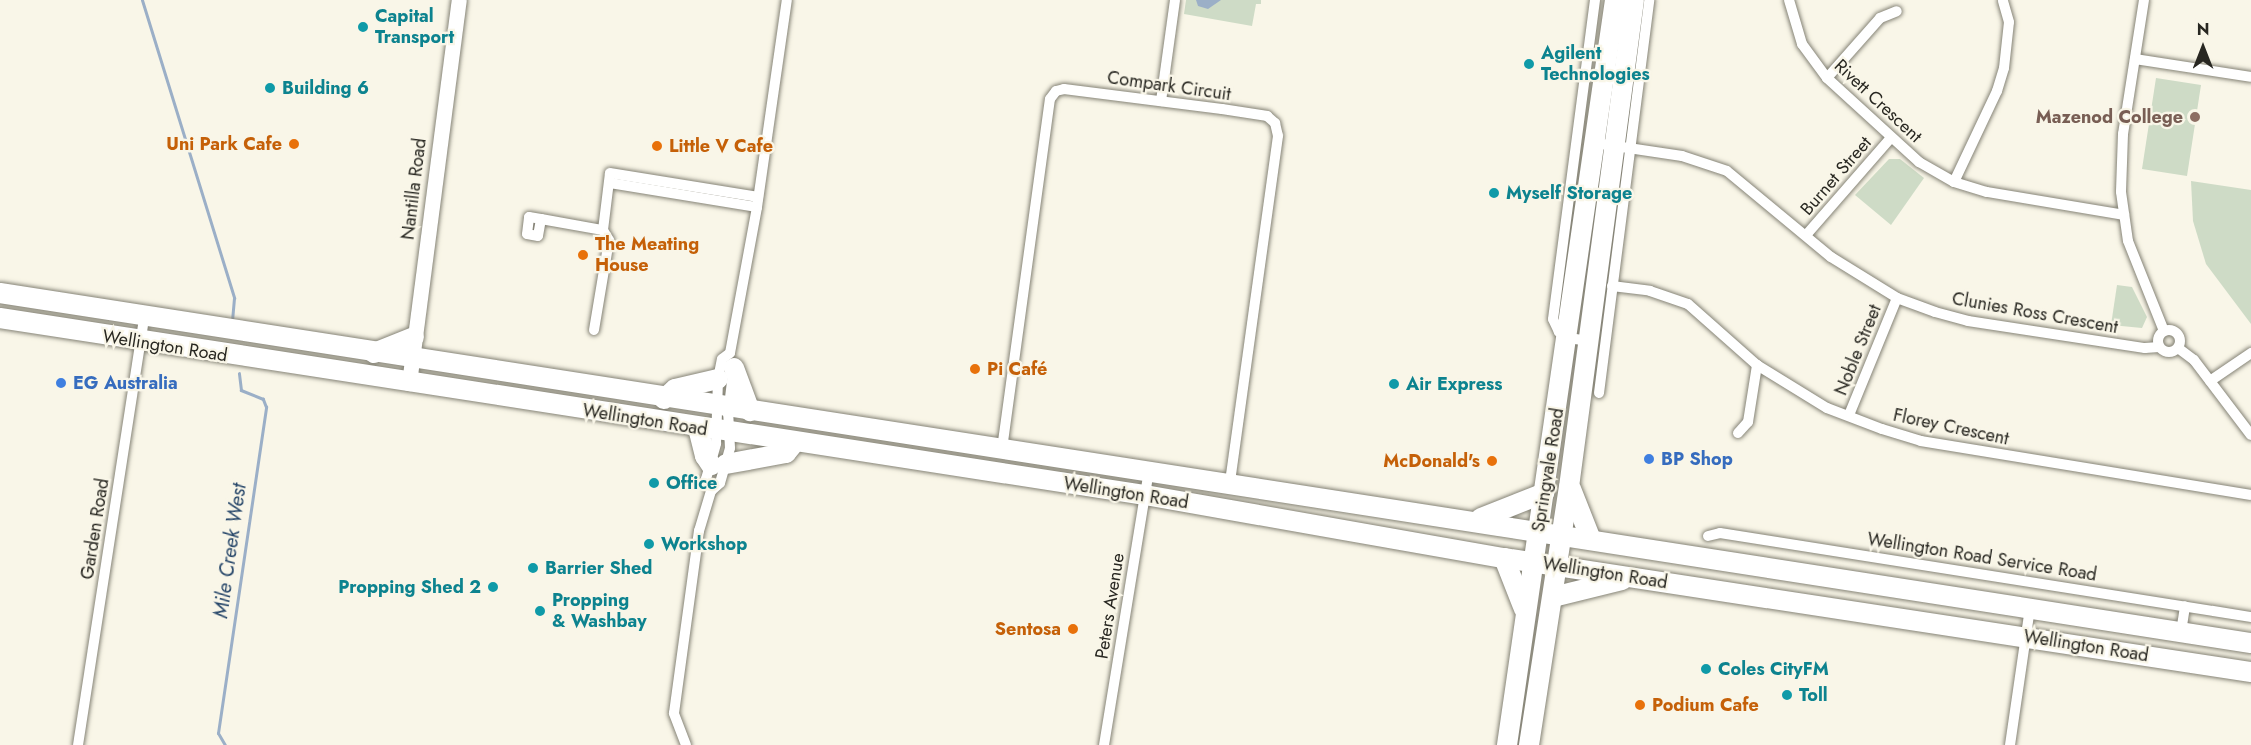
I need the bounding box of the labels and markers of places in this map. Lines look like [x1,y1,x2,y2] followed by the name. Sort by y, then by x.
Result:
[375,6,454,48] place label: Capital Transport
[356,20,370,34] marker: Capital Transport
[1541,43,1650,86] place label: Agilent Technologies
[1522,57,1536,71] marker: Agilent Technologies
[282,77,369,99] place label: Building 6
[263,81,277,95] marker: Building 6
[2036,106,2183,128] place label: Mazenod College
[2188,110,2202,124] marker: Mazenod College
[166,133,282,155] place label: Uni Park Cafe
[669,135,773,157] place label: Little V Cafe
[287,137,301,151] marker: Uni Park Cafe
[650,139,664,153] marker: Little V Cafe
[1506,182,1632,204] place label: Myself Storage
[1487,186,1501,200] marker: Myself Storage
[595,234,699,276] place label: The Meating House
[576,248,590,262] marker: The Meating House
[987,358,1047,380] place label: Pi Café
[968,362,982,376] marker: Pi Café
[73,372,178,394] place label: EG Australia
[1406,373,1502,395] place label: Air Express
[54,376,68,390] marker: EG Australia
[1387,377,1401,391] marker: Air Express
[1661,448,1733,470] place label: BP Shop
[1383,450,1480,472] place label: McDonald's
[1642,452,1656,466] marker: BP Shop
[1485,454,1499,468] marker: McDonald's
[666,472,717,494] place label: Office
[647,476,661,490] marker: Office
[661,533,747,555] place label: Workshop
[642,537,656,551] marker: Workshop
[545,557,652,579] place label: Barrier Shed
[526,561,540,575] marker: Barrier Shed
[338,576,481,598] place label: Propping Shed 2
[486,580,500,594] marker: Propping Shed 2
[552,590,647,632] place label: Propping & Washbay
[533,604,547,618] marker: Propping & Washbay
[995,618,1061,640] place label: Sentosa
[1066,622,1080,636] marker: Sentosa
[1718,658,1829,680] place label: Coles CityFM
[1699,662,1713,676] marker: Coles CityFM
[1799,684,1828,706] place label: Toll
[1780,688,1794,702] marker: Toll
[1652,694,1759,716] place label: Podium Cafe
[1633,698,1647,712] marker: Podium Cafe

